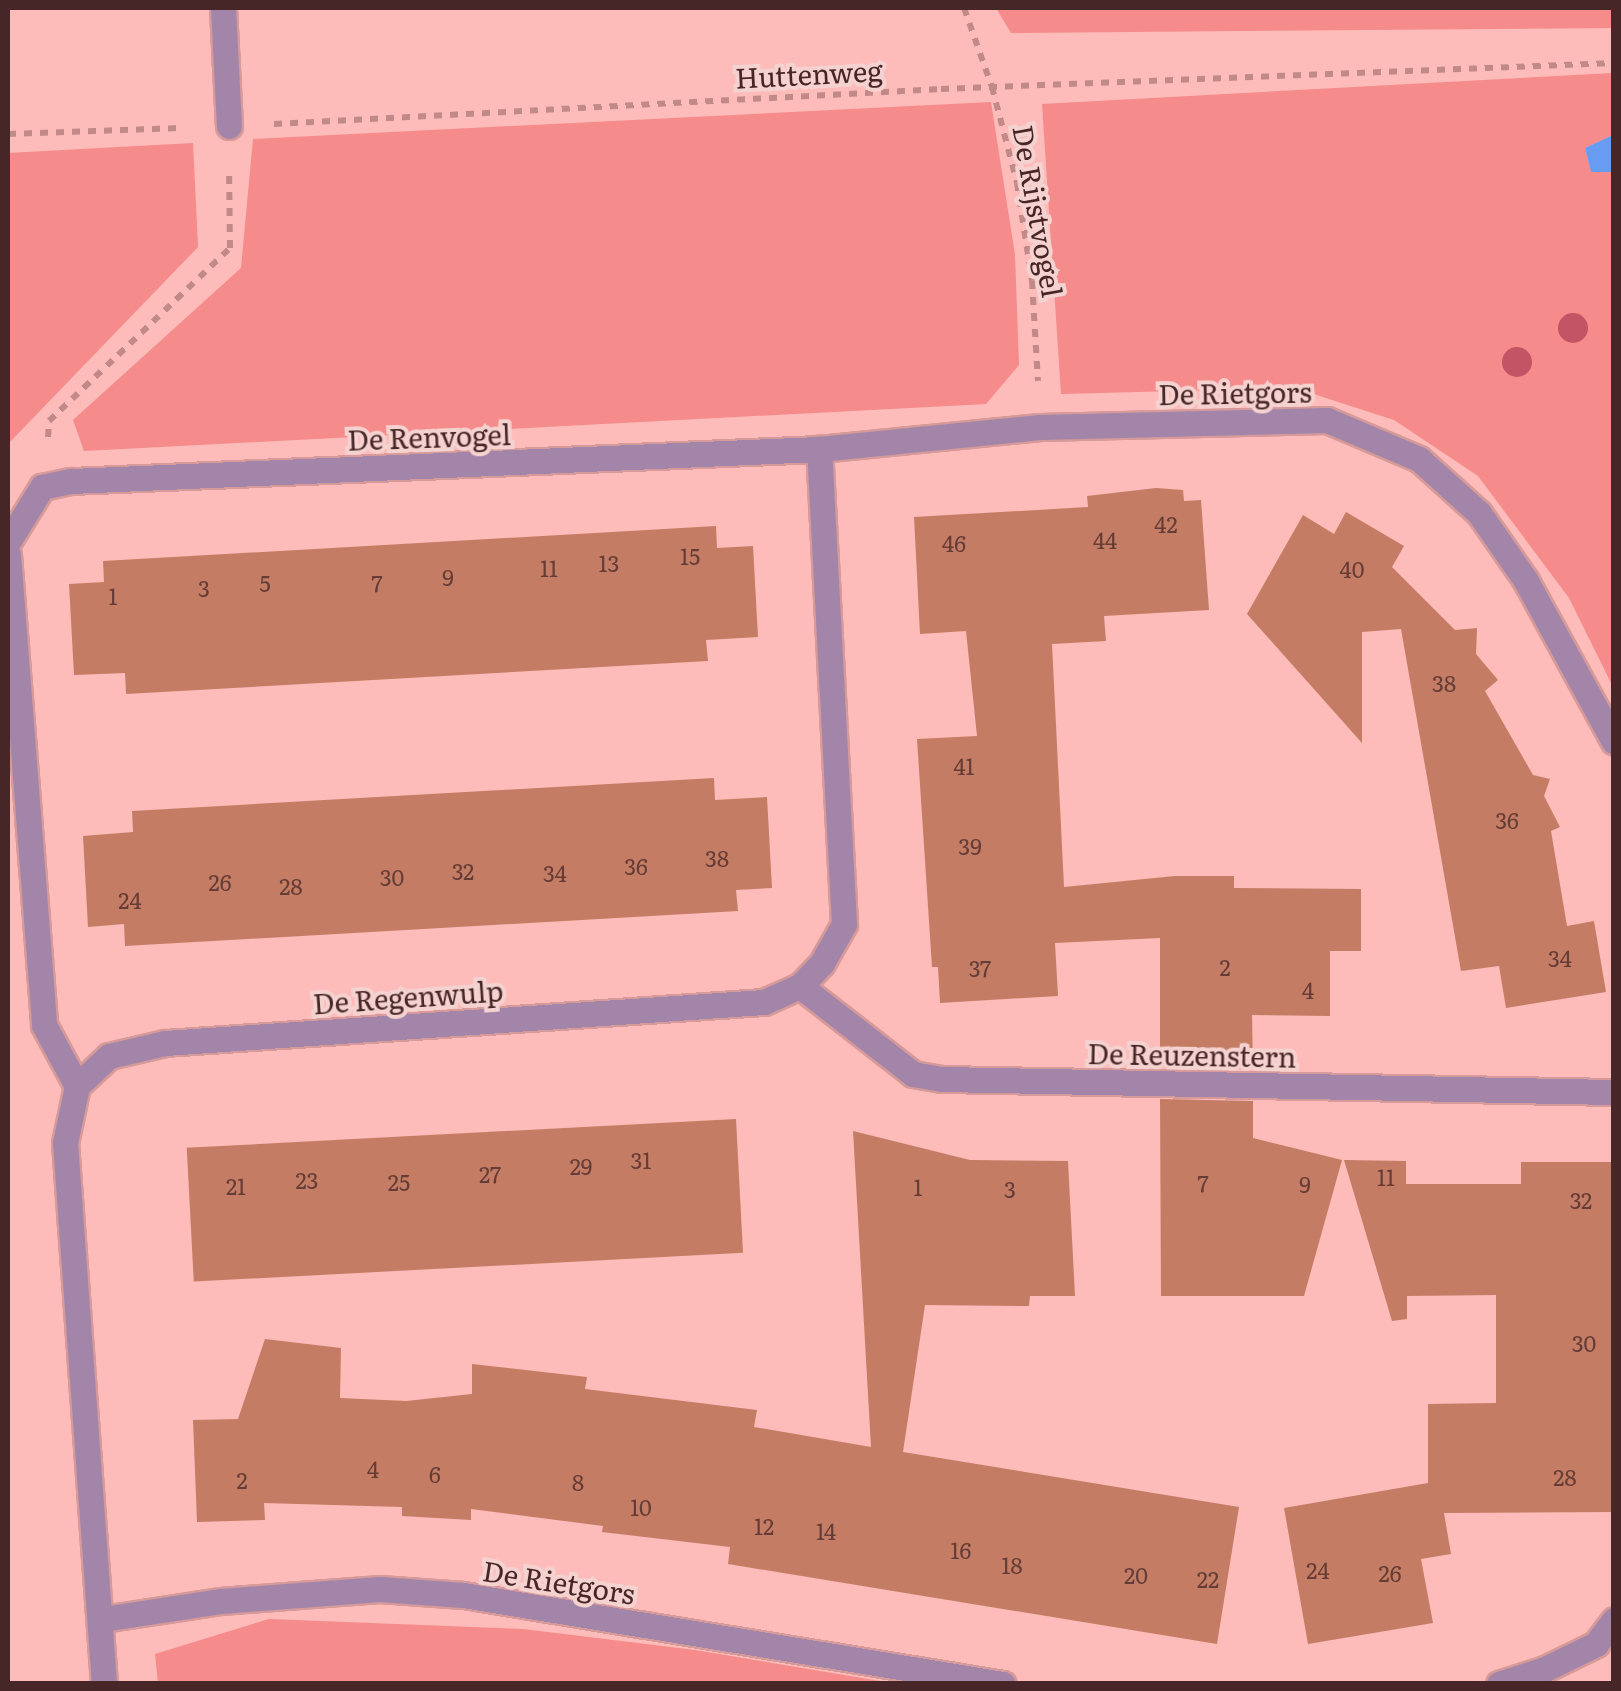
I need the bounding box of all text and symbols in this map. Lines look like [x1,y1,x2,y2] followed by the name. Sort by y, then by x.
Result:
[734,52,884,94] street label: Huttenweg
[1007,122,1071,300] street label: De Rijstvogel
[1158,374,1312,410] street label: De Rietgors
[347,416,511,456] street label: De Renvogel
[1154,511,1178,537] house number: 42
[1093,527,1117,553] house number: 44
[942,530,966,556] house number: 46
[680,543,700,569] house number: 15
[599,550,619,576] house number: 13
[540,555,558,581] house number: 11
[1340,556,1364,582] house number: 40
[442,564,454,590] house number: 9
[259,570,271,596] house number: 5
[371,570,383,596] house number: 7
[198,575,210,601] house number: 3
[109,583,117,609] house number: 1
[1432,670,1456,696] house number: 38
[953,753,975,779] house number: 41
[1495,807,1519,833] house number: 36
[958,833,982,859] house number: 39
[705,845,729,871] house number: 38
[624,853,648,879] house number: 36
[452,858,474,884] house number: 32
[543,860,567,886] house number: 34
[380,864,404,890] house number: 30
[209,869,231,895] house number: 26
[279,873,303,899] house number: 28
[118,887,142,913] house number: 24
[1548,945,1572,971] house number: 34
[1219,954,1231,980] house number: 2
[969,955,991,981] house number: 37
[312,973,504,1019] street label: De Regenwulp
[1302,977,1314,1003] house number: 4
[1087,1035,1297,1073] street label: De Reuzenstern
[631,1147,651,1173] house number: 31
[570,1153,592,1179] house number: 29
[479,1161,501,1187] house number: 27
[1377,1164,1395,1190] house number: 11
[295,1167,319,1193] house number: 23
[388,1169,410,1195] house number: 25
[1197,1170,1209,1196] house number: 7
[1299,1171,1311,1197] house number: 9
[226,1173,246,1199] house number: 21
[914,1174,922,1200] house number: 1
[1004,1176,1016,1202] house number: 3
[1570,1187,1592,1213] house number: 32
[1572,1330,1596,1356] house number: 30
[367,1456,379,1482] house number: 4
[429,1461,441,1487] house number: 6
[1553,1464,1577,1490] house number: 28
[236,1467,248,1493] house number: 2
[572,1469,584,1495] house number: 8
[630,1494,652,1520] house number: 10
[754,1513,774,1539] house number: 12
[816,1518,836,1544] house number: 14
[951,1537,971,1563] house number: 16
[480,1552,638,1610] street label: De Rietgors
[1001,1552,1023,1578] house number: 18
[1306,1557,1330,1583] house number: 24
[1379,1560,1401,1586] house number: 26
[1124,1562,1148,1588] house number: 20
[1197,1566,1219,1592] house number: 22

